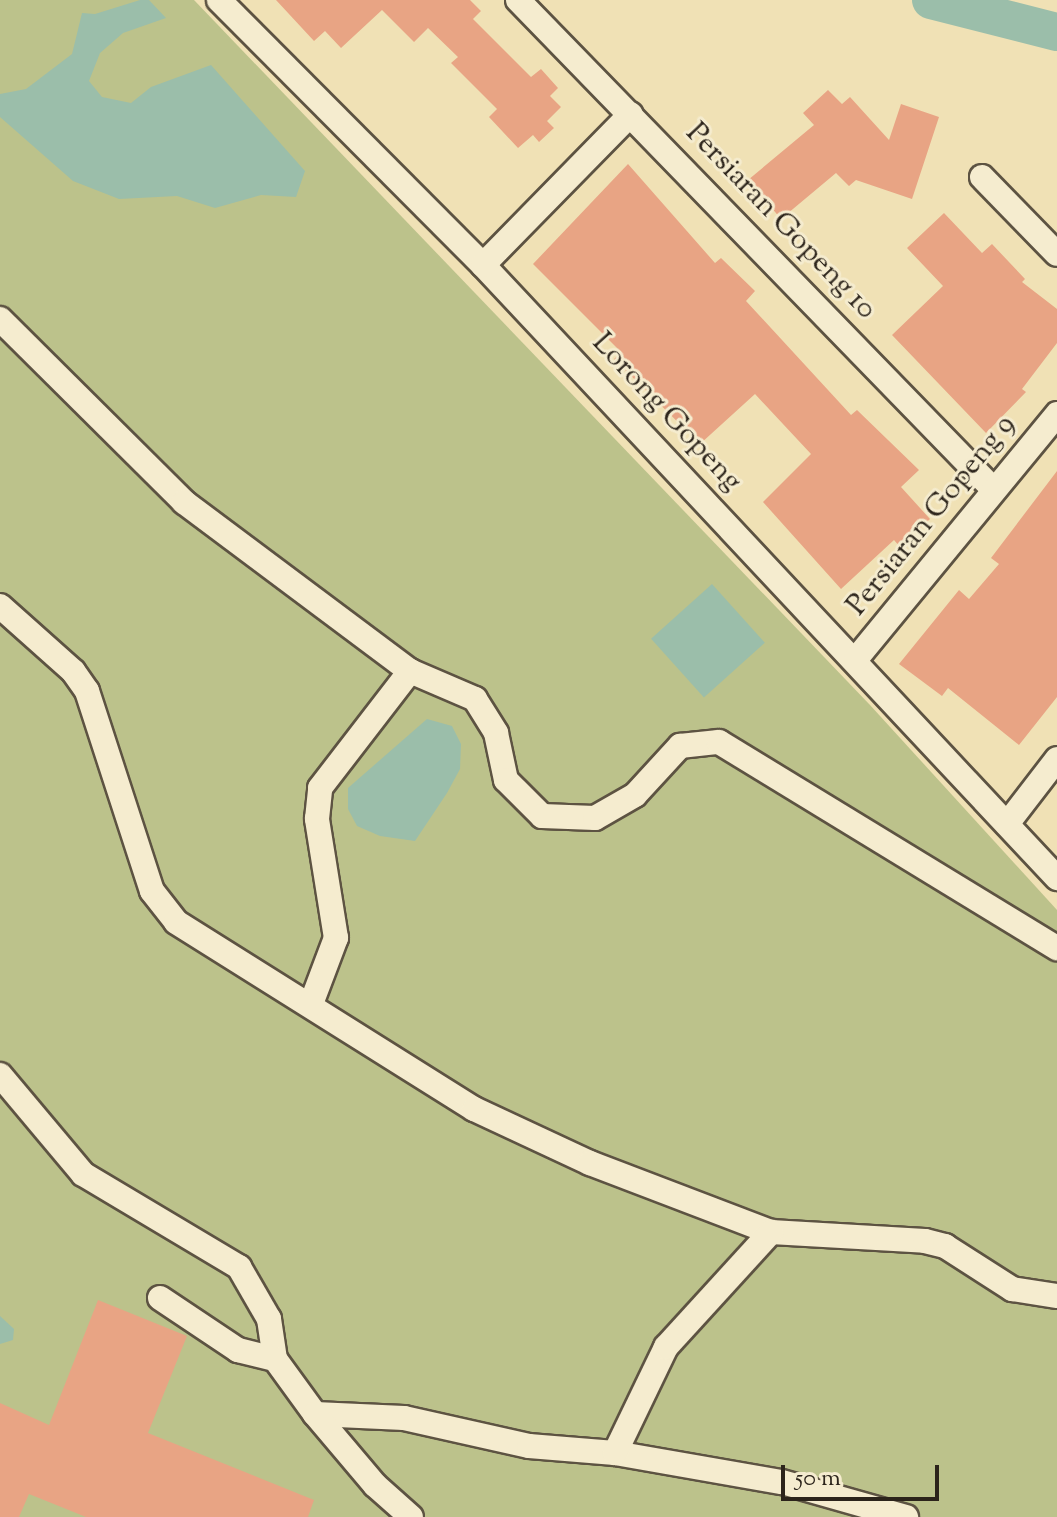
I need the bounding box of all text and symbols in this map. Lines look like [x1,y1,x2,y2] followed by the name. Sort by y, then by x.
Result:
[677,116,883,328] street label: Persiaran Gopeng 10
[583,326,749,500] street label: Lorong Gopeng
[840,408,1024,624] street label: Persiaran Gopeng 9
[785,1449,943,1499] scale bar
[795,1462,841,1496] text: 50 m

